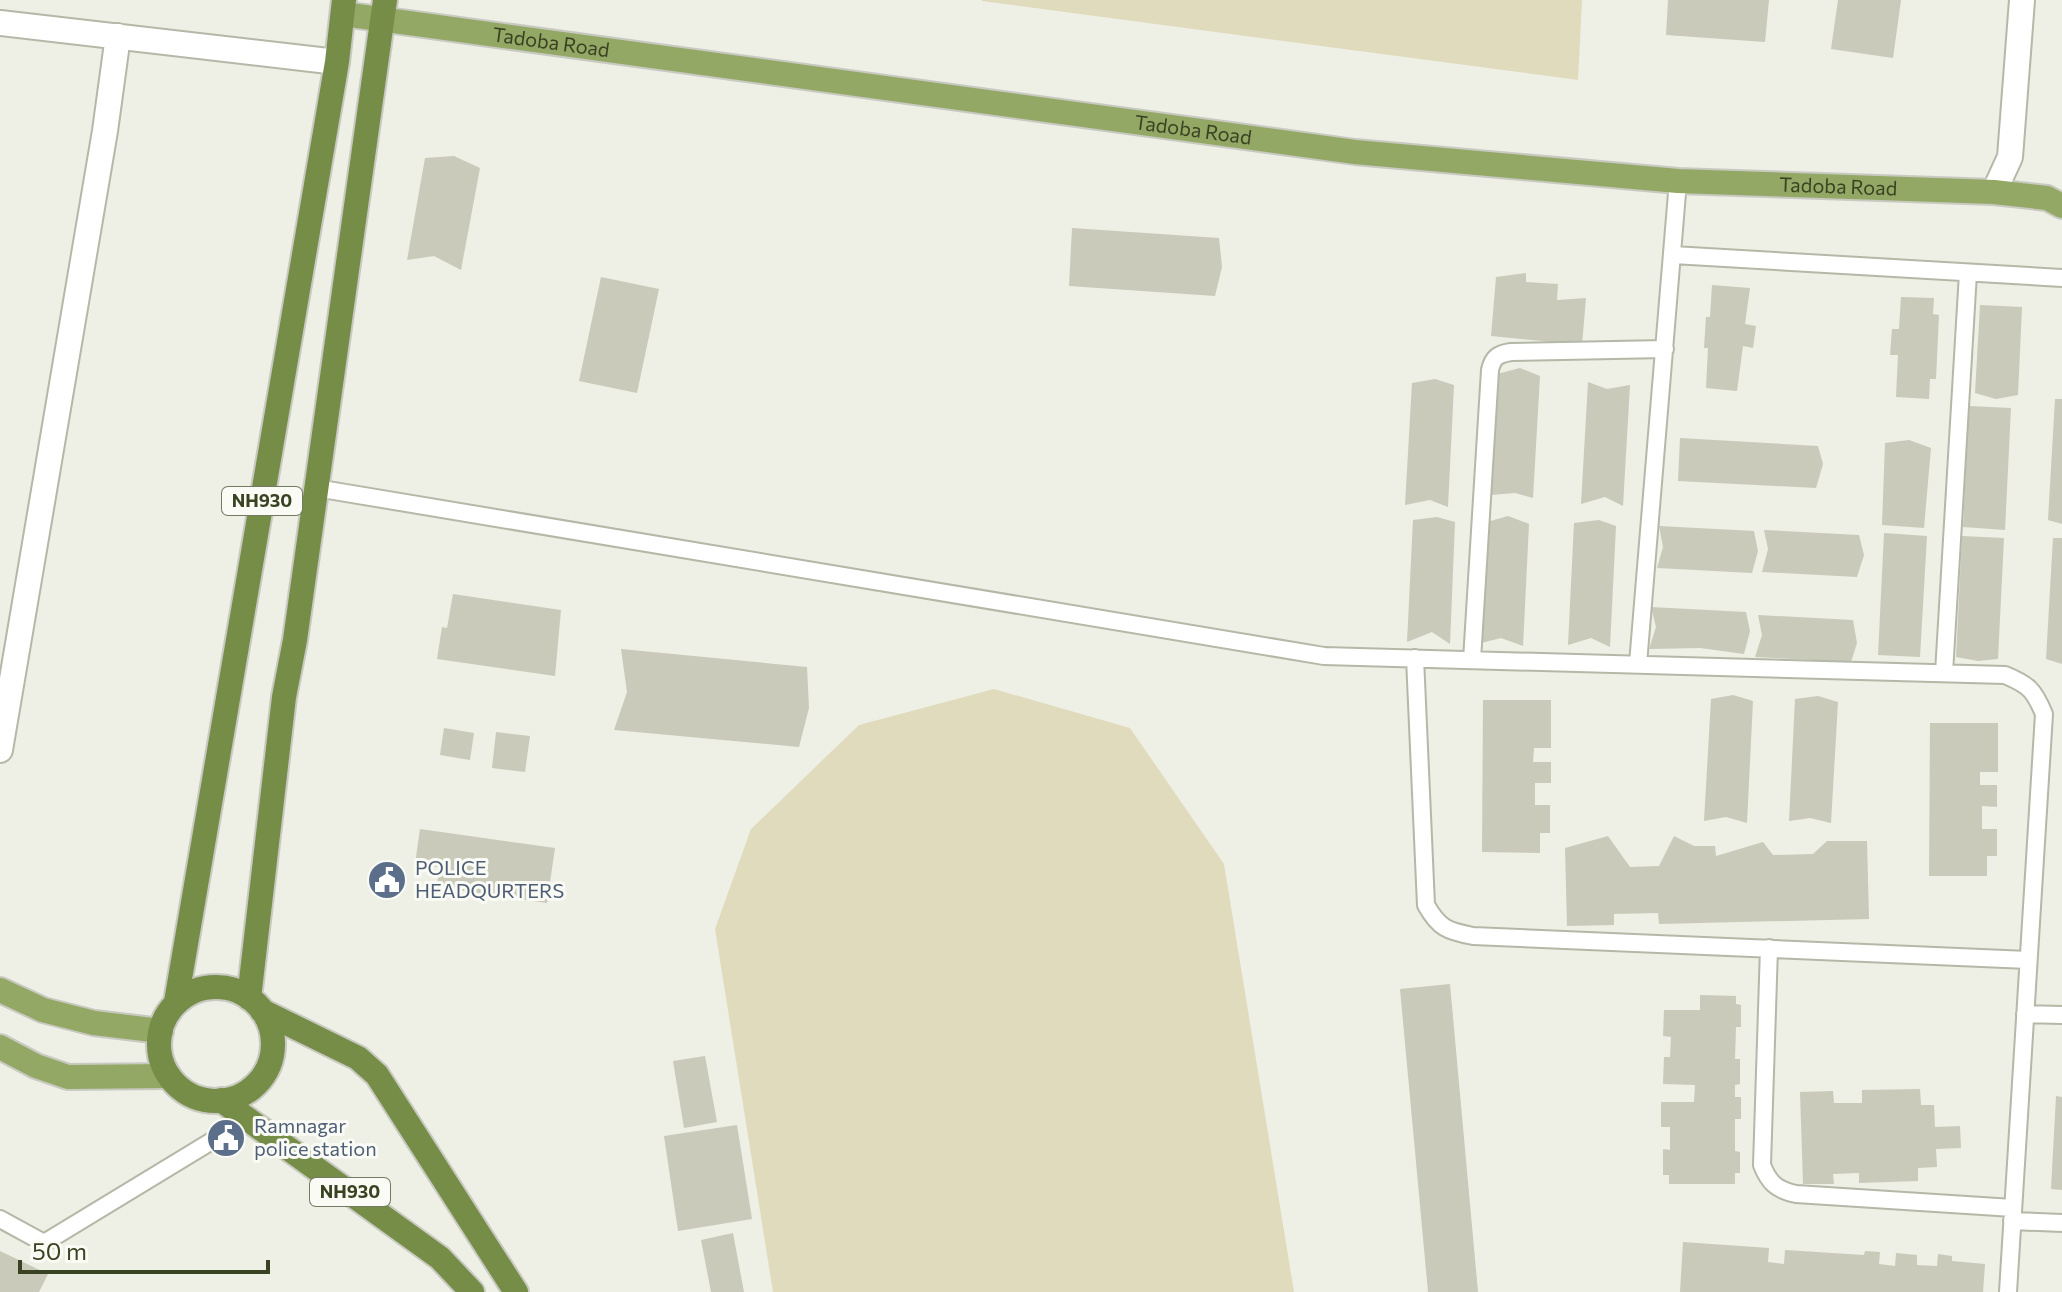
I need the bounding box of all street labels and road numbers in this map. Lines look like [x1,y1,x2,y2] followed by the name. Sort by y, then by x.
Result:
[491,22,611,61] street label: Tadoba Road
[1133,109,1253,149] street label: Tadoba Road
[1779,172,1898,200] street label: Tadoba Road
[222,487,302,515] road number: NH930
[310,1178,390,1206] road number: NH930

